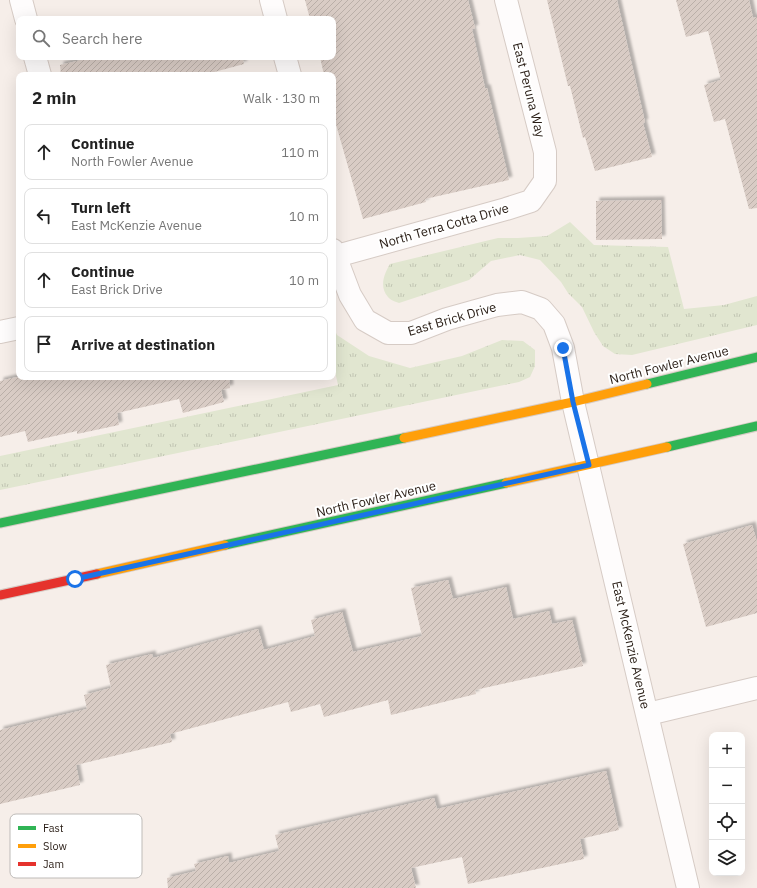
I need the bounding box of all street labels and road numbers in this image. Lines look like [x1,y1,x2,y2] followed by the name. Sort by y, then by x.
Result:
[509,41,549,140] street label: East Peruna Way
[377,199,511,253] street label: North Terra Cotta Drive
[406,298,498,340] street label: East Brick Drive
[608,342,730,388] street label: North Fowler Avenue
[314,477,438,521] street label: North Fowler Avenue
[608,579,654,711] street label: East McKenzie Avenue

